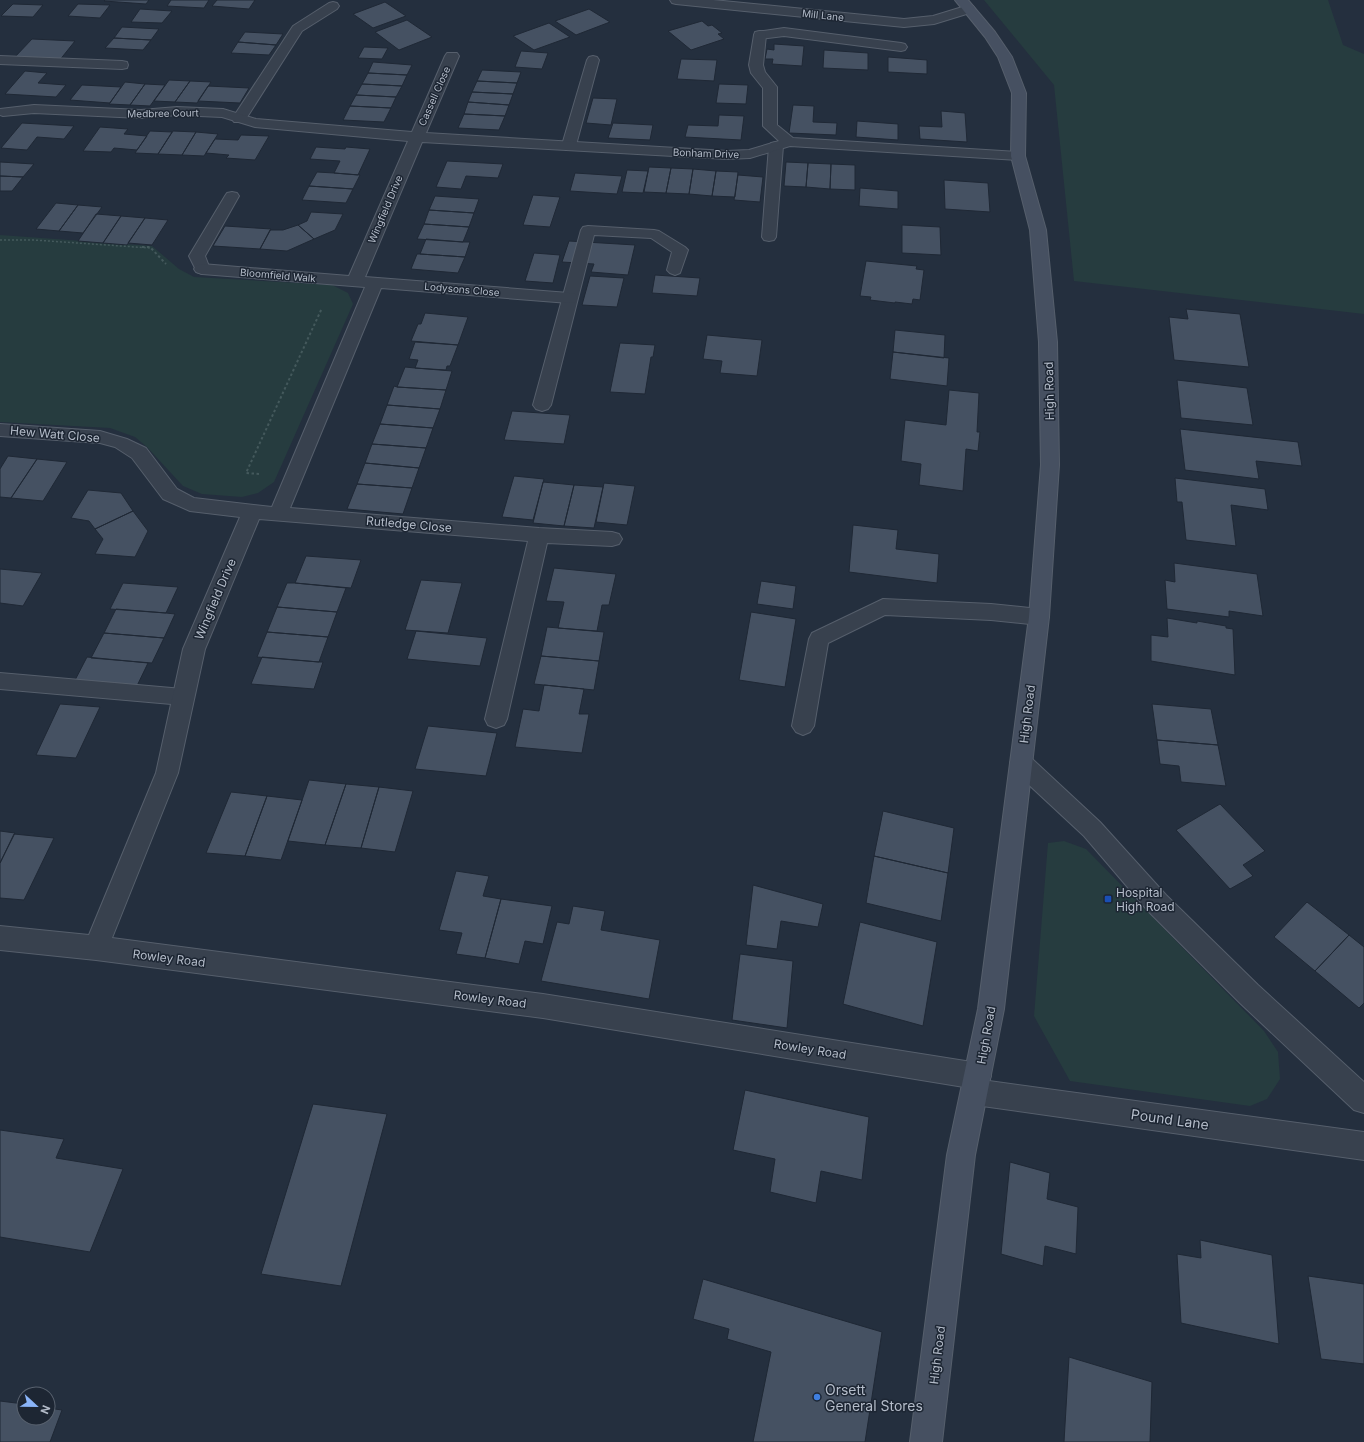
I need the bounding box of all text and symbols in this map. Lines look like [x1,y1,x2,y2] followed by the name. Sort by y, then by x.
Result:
[801,7,845,23] street label: Mill Lane
[416,64,453,128] street label: Cassell Close
[127,106,200,120] street label: Medbree Court
[673,146,740,160] street label: Bonham Drive
[365,173,405,245] street label: Wingfield Drive
[240,266,317,284] street label: Bloomfield Walk
[424,280,500,298] street label: Lodysons Close
[1041,362,1057,420] street label: High Road
[10,423,100,445] street label: Hew Watt Close
[366,513,452,535] street label: Rutledge Close
[191,556,239,642] street label: Wingfield Drive
[1016,684,1038,744] street label: High Road
[1116,885,1175,914] place label: Hospital High Road
[1103,894,1113,904] marker: Hospital High Road
[132,946,206,970] street label: Rowley Road
[453,987,527,1011] street label: Rowley Road
[974,1005,998,1065] street label: High Road
[773,1036,847,1062] street label: Rowley Road
[1130,1105,1210,1133] street label: Pound Lane
[926,1325,948,1385] street label: High Road
[825,1381,923,1414] place label: Orsett General Stores
[16,1386,56,1426] north arrow
[812,1392,822,1402] marker: Orsett General Stores
[37,1403,53,1416] text: N

